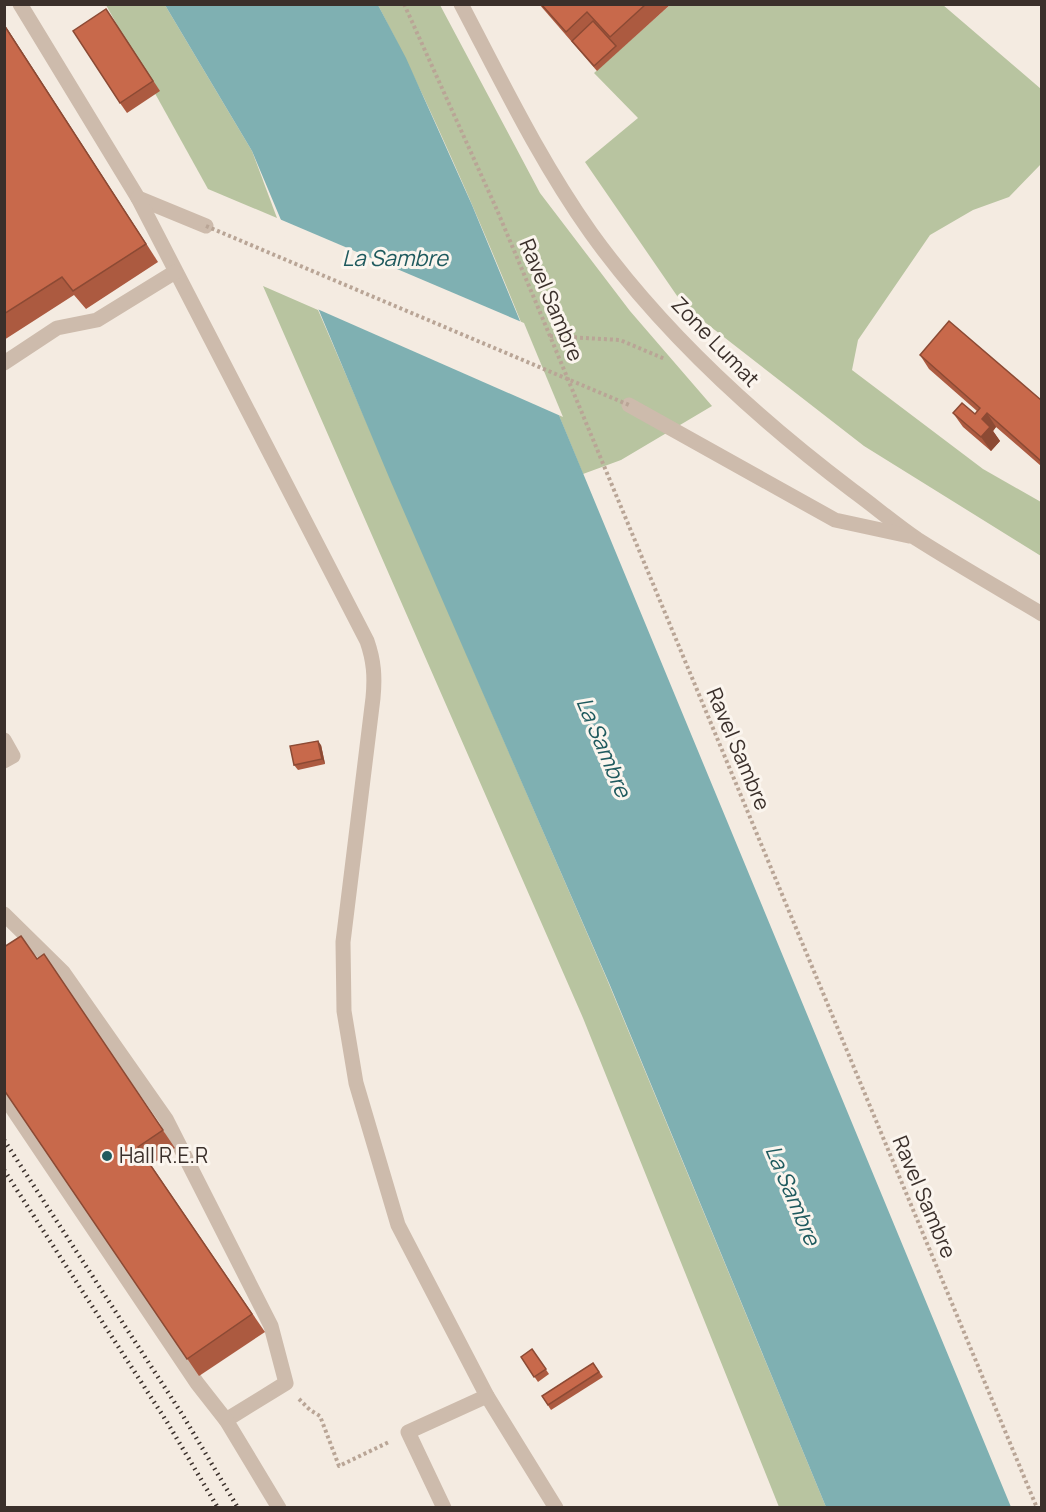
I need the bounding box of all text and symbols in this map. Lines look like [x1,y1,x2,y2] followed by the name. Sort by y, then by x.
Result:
[514,234,590,365] street label: Ravel Sambre
[342,243,449,273] water label: La Sambre
[666,290,766,392] street label: Zone Lumat
[701,683,777,814] street label: Ravel Sambre
[570,692,639,803] water label: La Sambre
[887,1131,963,1262] street label: Ravel Sambre
[759,1140,828,1251] water label: La Sambre
[119,1141,208,1169] place label: Hall R.E.R
[100,1149,114,1163] marker: Hall R.E.R

